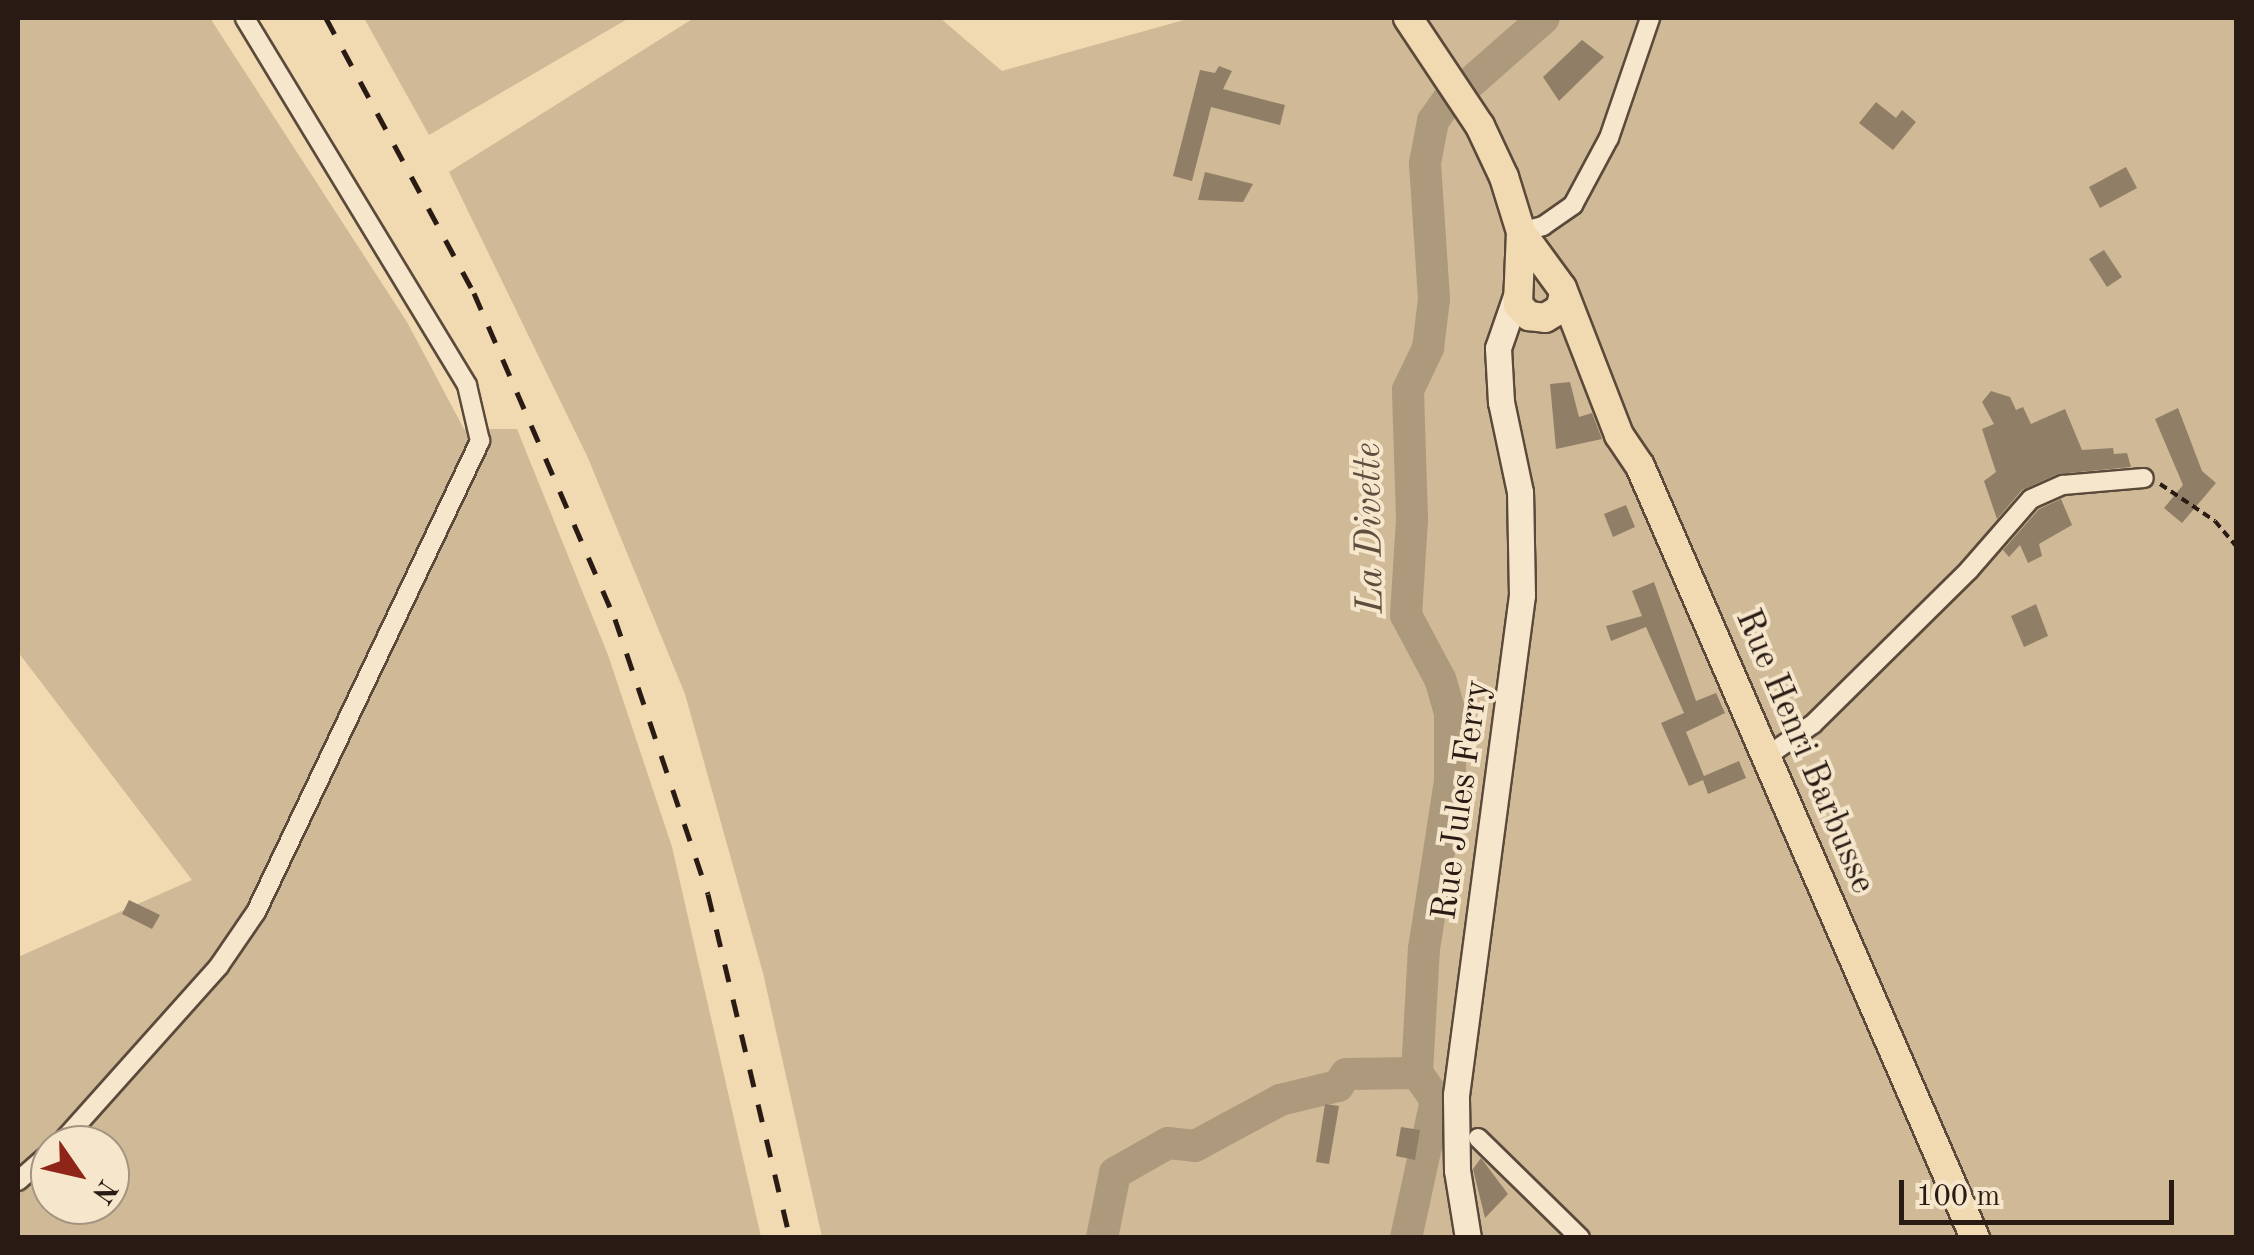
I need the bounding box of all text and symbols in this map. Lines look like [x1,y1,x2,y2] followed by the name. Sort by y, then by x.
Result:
[1347,442,1395,614] water label: La Divette
[1725,604,1883,900] street label: Rue Henri Barbusse
[1424,677,1500,923] street label: Rue Jules Ferry
[30,1125,130,1225] north arrow
[1904,1160,2179,1222] scale bar
[86,1174,121,1207] text: N
[1916,1182,2000,1212] text: 100 m

